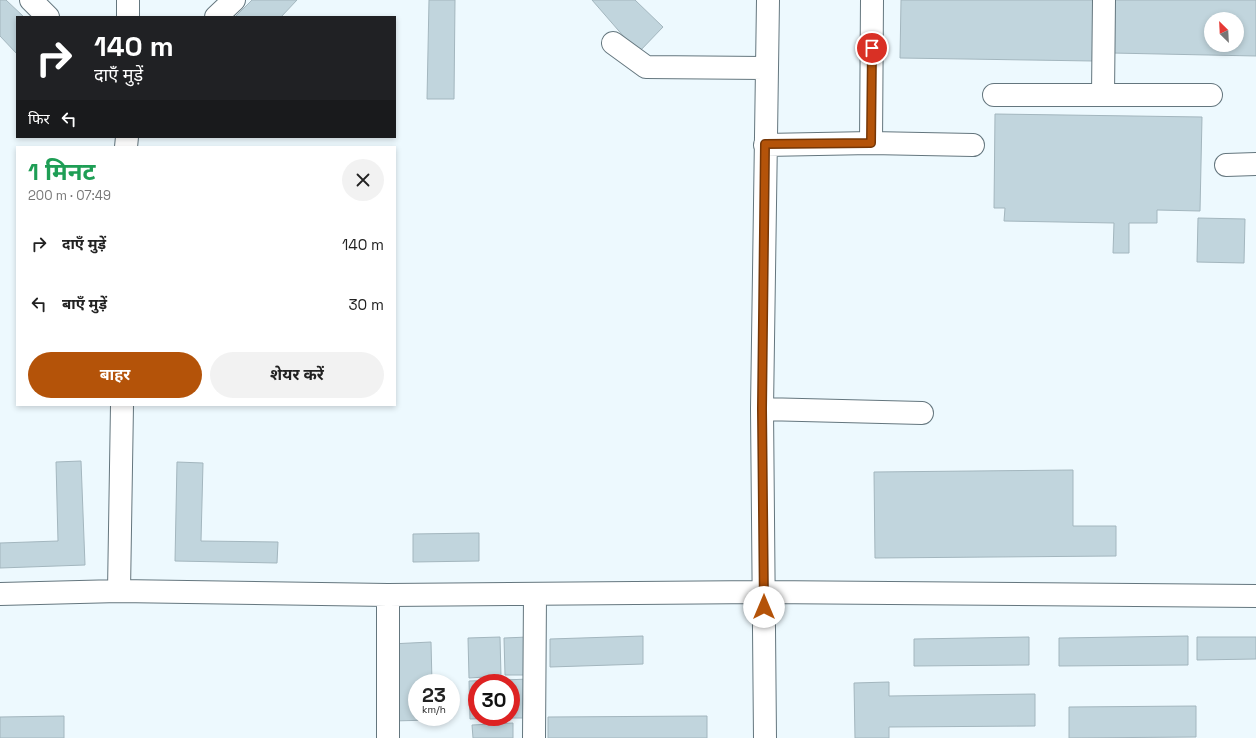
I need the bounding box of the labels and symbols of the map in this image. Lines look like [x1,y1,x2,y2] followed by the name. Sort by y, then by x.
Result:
[1204,12,1244,52] north arrow
[855,31,889,65] pin
[743,586,785,628] position arrow
[468,674,520,726] speed limit sign: 30

